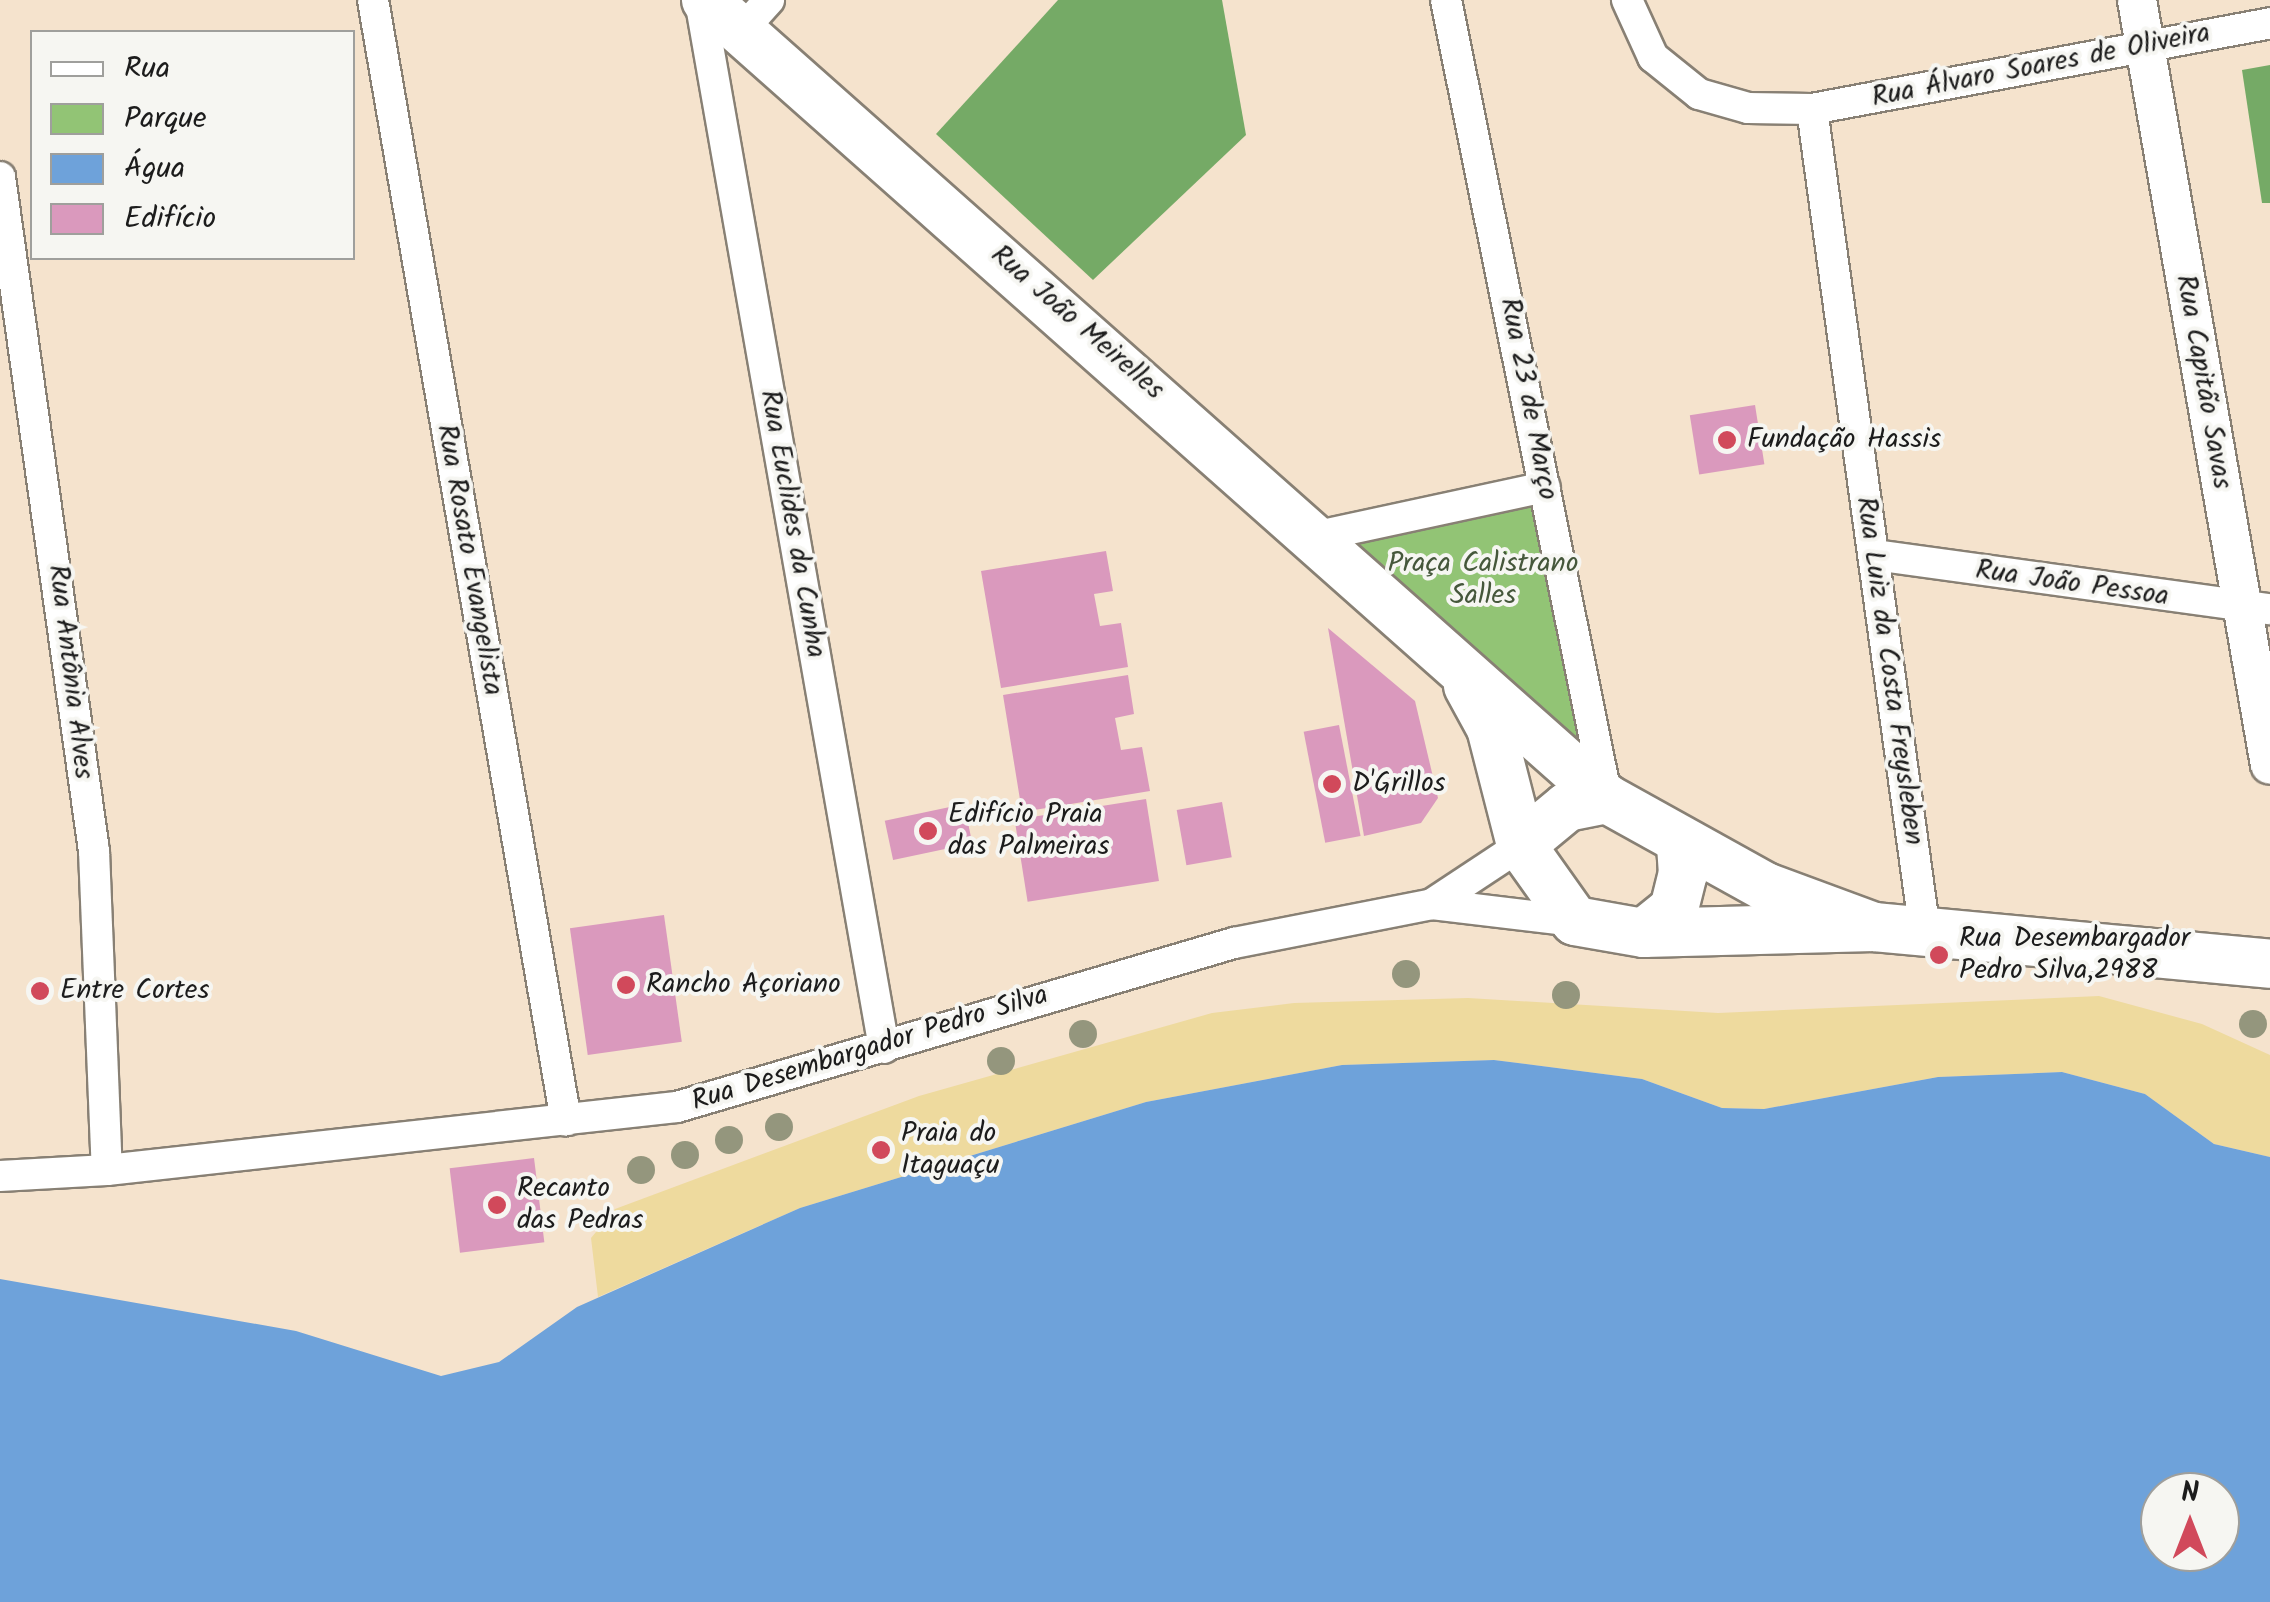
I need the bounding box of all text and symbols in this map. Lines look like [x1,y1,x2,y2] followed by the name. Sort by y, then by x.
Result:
[1869,17,2213,115] street label: Rua Álvaro Soares de Oliveira
[30,30,355,260] legend
[124,45,170,93] text: Rua
[124,95,206,143] text: Parque
[124,145,185,193] text: Água
[124,195,216,243] text: Edifício
[984,239,1170,407] street label: Rua João Meirelles
[2168,272,2238,492] street label: Rua Capitão Savas
[1492,295,1564,503] street label: Rua 23 de Março
[752,387,832,661] street label: Rua Euclides da Cunha
[429,422,509,698] street label: Rua Rosato Evangelista
[1747,423,1941,457] place label: Fundação Hassis
[1716,429,1738,451] marker: Fundação Hassis
[1848,495,1930,847] street label: Rua Luiz da Costa Freysleben
[1388,547,1578,613] park label: Praça Calistrano Salles
[1973,554,2171,614] street label: Rua João Pessoa
[40,563,100,781] street label: Rua Antônia Alves
[1352,767,1445,801] place label: D'Grillos
[1321,773,1343,795] marker: D'Grillos
[948,798,1109,864] place label: Edifício Praia das Palmeiras
[917,820,939,842] marker: Edifício Praia das Palmeiras
[1959,922,2190,988] place label: Rua Desembargador Pedro Silva,2988
[1928,944,1950,966] marker: Rua Desembargador Pedro Silva,2988
[646,968,841,1002] place label: Rancho Açoriano
[60,974,209,1008] place label: Entre Cortes
[615,974,637,996] marker: Rancho Açoriano
[688,979,1052,1119] street label: Rua Desembargador Pedro Silva
[29,980,51,1002] marker: Entre Cortes
[901,1117,1000,1183] place label: Praia do Itaguaçu
[870,1139,892,1161] marker: Praia do Itaguaçu
[517,1172,643,1238] place label: Recanto das Pedras
[486,1194,508,1216] marker: Recanto das Pedras
[2181,1471,2199,1516] text: N
[2140,1472,2240,1572] north arrow

